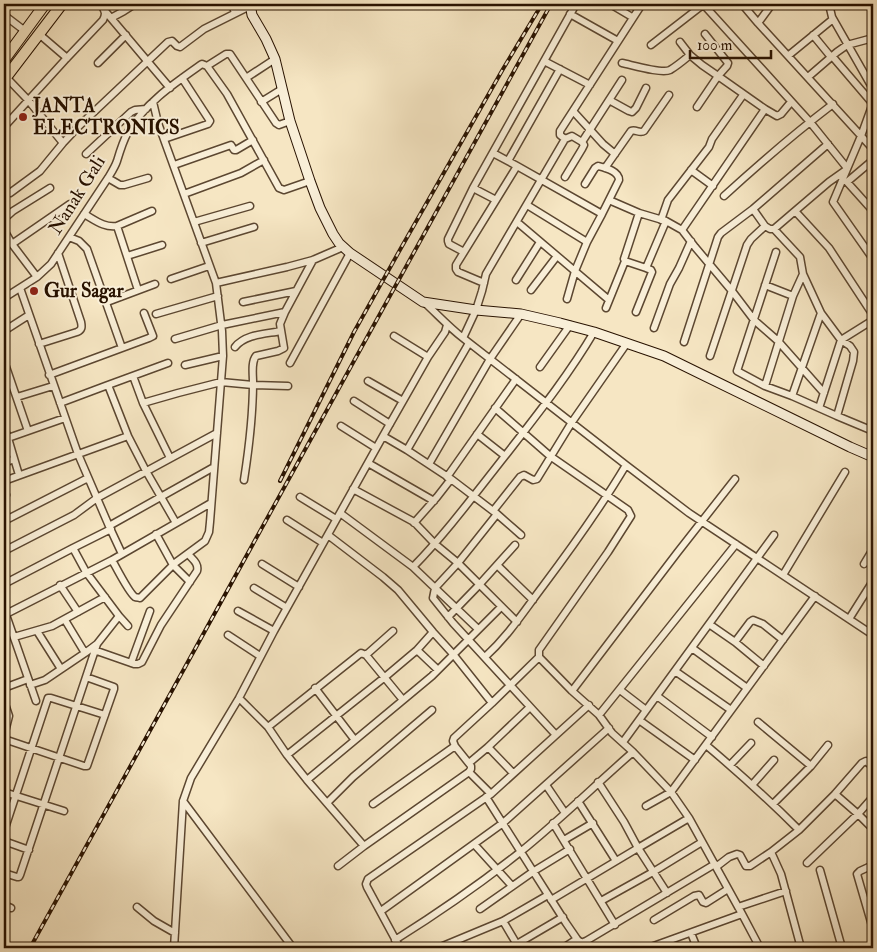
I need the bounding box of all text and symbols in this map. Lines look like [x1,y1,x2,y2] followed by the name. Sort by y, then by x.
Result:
[690,28,771,60] scale bar
[697,36,733,55] text: 100 m
[32,94,180,140] place label: JANTA ELECTRONICS
[17,111,29,123] marker: JANTA ELECTRONICS
[43,151,111,239] street label: Nanak Gali
[44,279,124,304] place label: Gur Sagar
[28,285,40,297] marker: Gur Sagar

